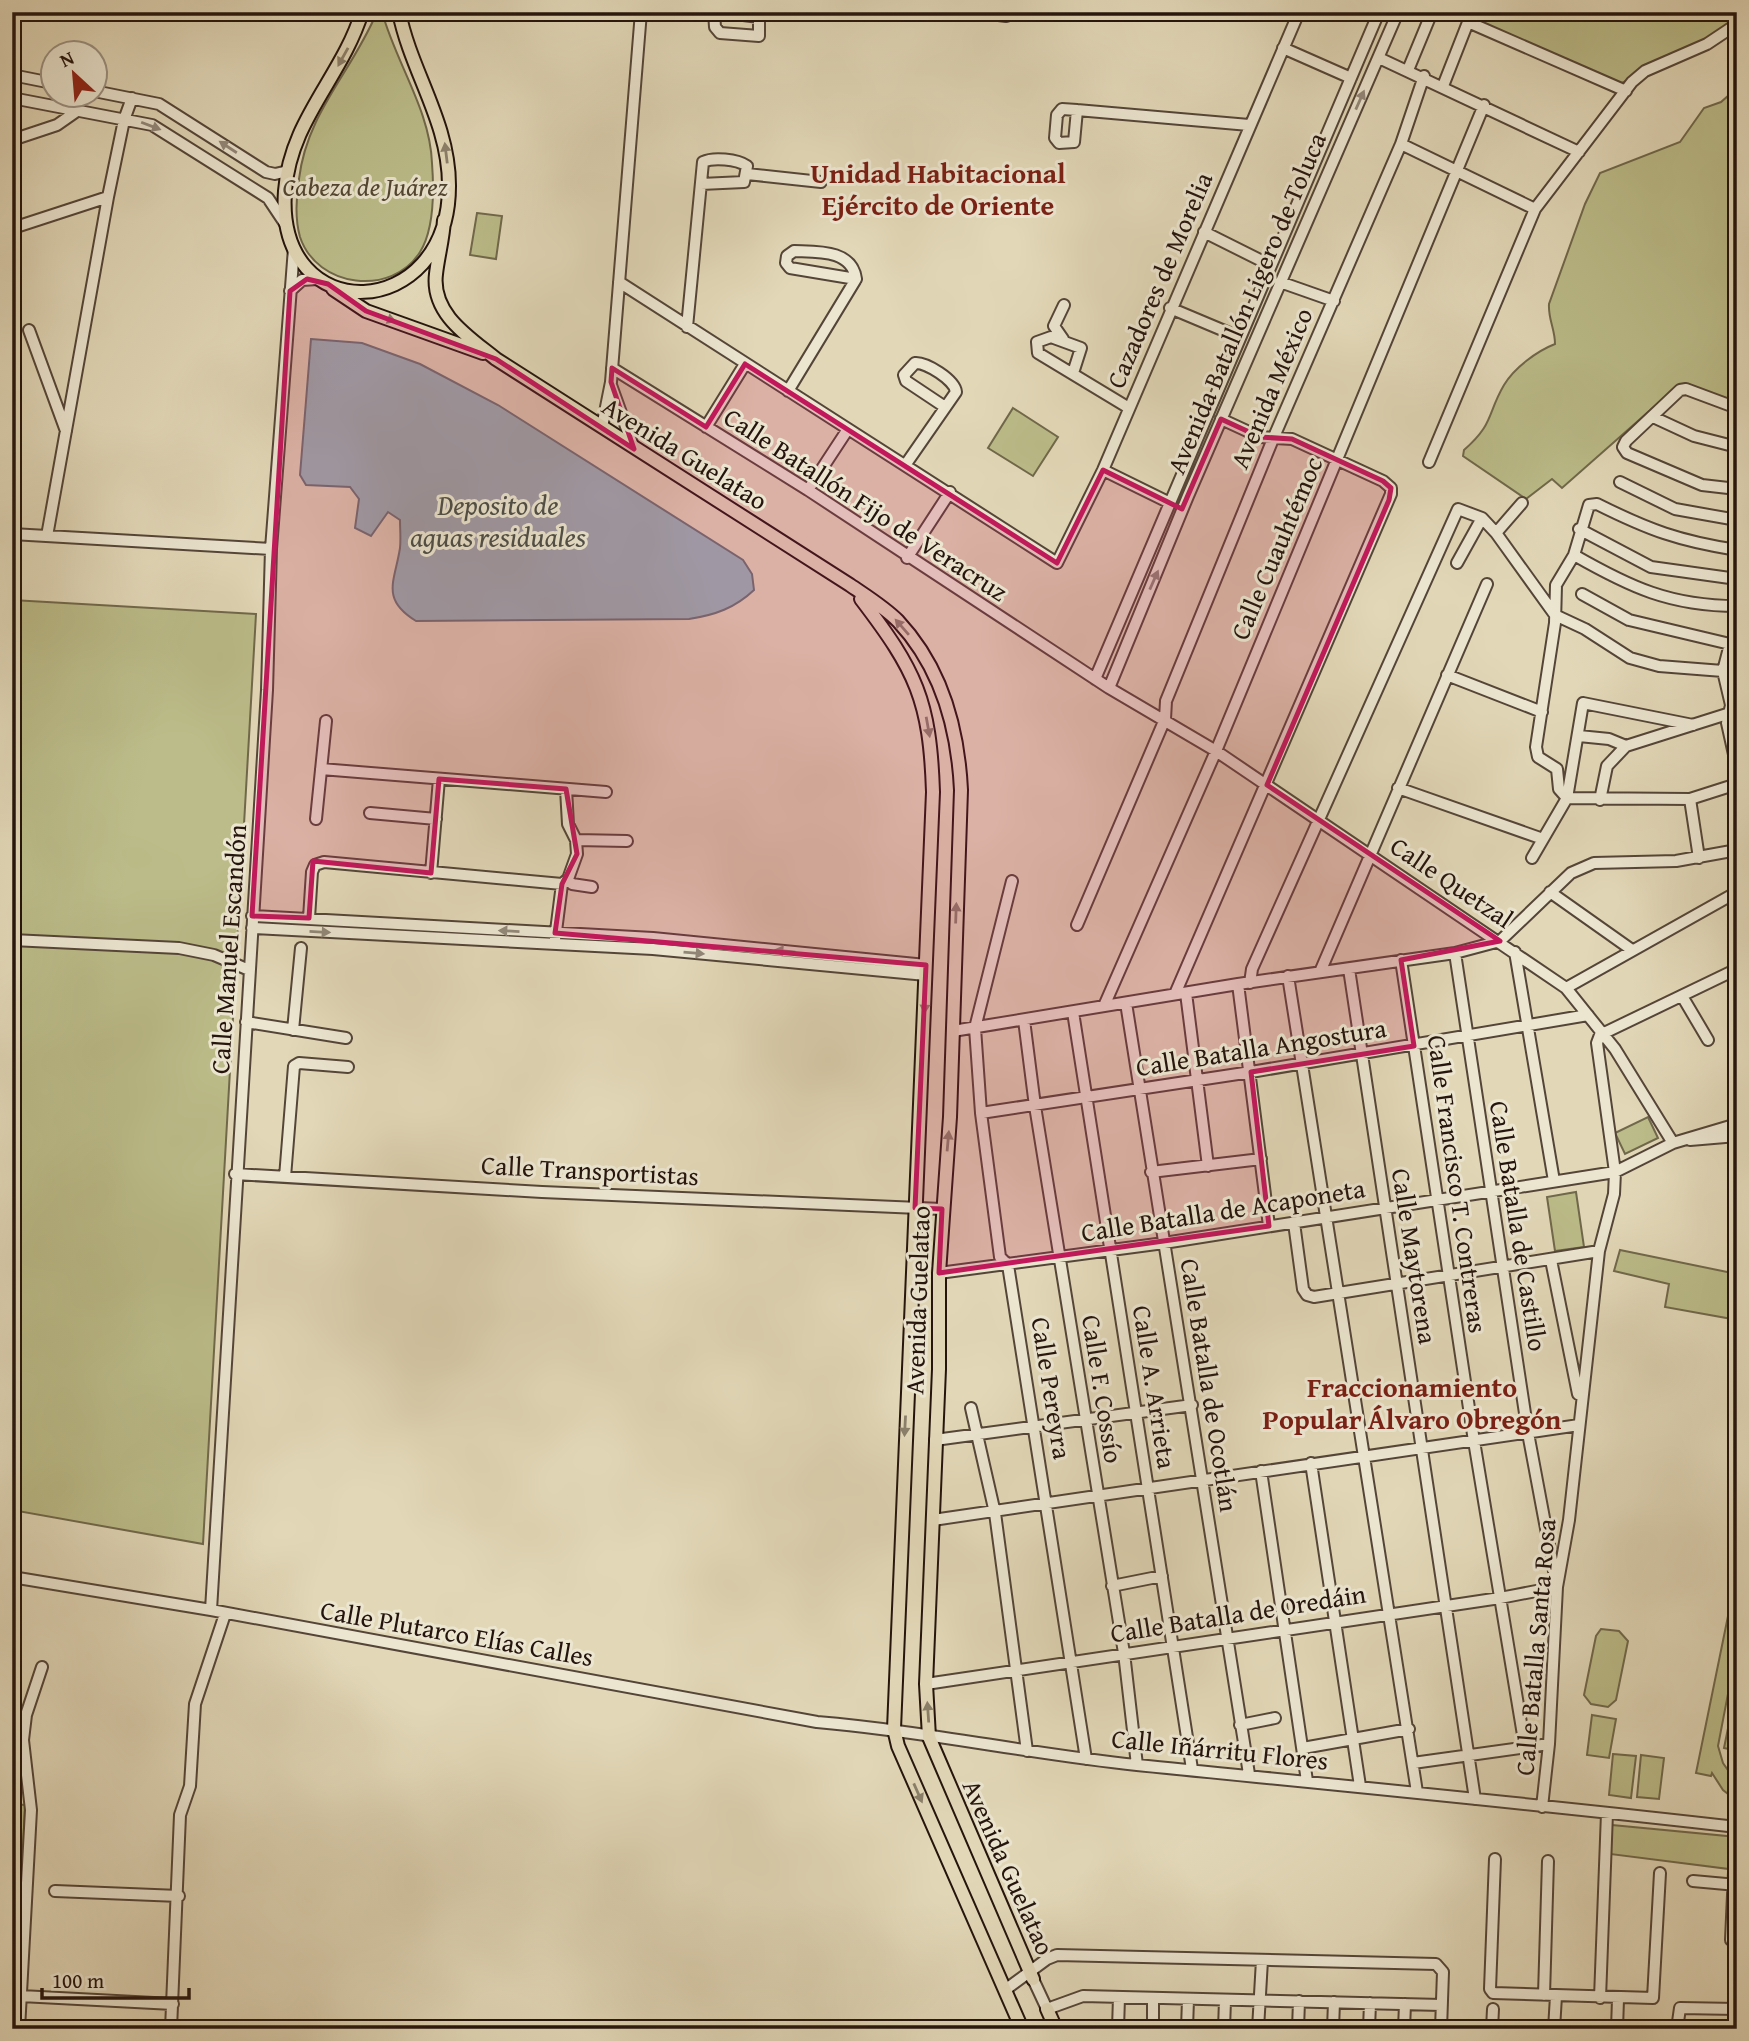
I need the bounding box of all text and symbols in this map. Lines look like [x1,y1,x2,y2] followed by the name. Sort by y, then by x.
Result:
[38,38,108,108] north arrow
[55,43,79,74] text: N
[338,47,349,67] one-way arrow
[1355,90,1366,111] one-way arrow
[141,121,162,132] one-way arrow
[1156,125,1336,480] street label: Avenida Batallón Ligero de Toluca
[219,141,238,154] one-way arrow
[440,142,451,164] one-way arrow
[810,152,1066,225] district label: Unidad Habitacional Ejército de Oriente
[1096,165,1222,394] street label: Cazadores de Morelia
[282,167,448,206] park label: Cabeza de Juárez
[1220,301,1322,475] street label: Avenida México
[375,313,396,324] one-way arrow
[595,386,775,520] street label: Avenida Guelatao
[716,397,1016,611] street label: Calle Batallón Fijo de Veracruz
[1220,450,1332,646] street label: Calle Cuauhtémoc
[410,484,586,557] water label: Deposito de aguas residuales
[1149,569,1160,590] one-way arrow
[894,618,910,636] one-way arrow
[922,716,933,738] one-way arrow
[200,823,256,1075] street label: Calle Manuel Escandón
[1383,826,1521,938] street label: Calle Quetzal
[950,902,961,924] one-way arrow
[498,925,520,936] one-way arrow
[309,927,331,938] one-way arrow
[774,945,796,956] one-way arrow
[683,948,705,959] one-way arrow
[919,992,930,1014] one-way arrow
[1133,1008,1390,1086] street label: Calle Batalla Angostura
[1418,1033,1498,1335] street label: Calle Francisco T. Contreras
[1480,1098,1558,1354] street label: Calle Batalla de Castillo
[943,1130,954,1152] one-way arrow
[480,1145,700,1195] street label: Calle Transportistas
[1382,1165,1448,1347] street label: Calle Maytorena
[1078,1168,1368,1252] street label: Calle Batalla de Acaponeta
[894,1205,940,1395] street label: Avenida Guelatao
[1171,1256,1249,1515] street label: Calle Batalla de Ocotlán
[1123,1303,1187,1472] street label: Calle A. Arrieta
[1072,1312,1134,1466] street label: Calle F. Cossío
[1022,1314,1083,1463] street label: Calle Pereyra
[1263,1366,1562,1439] district label: Fraccionamiento Popular Álvaro Obregón
[900,1415,911,1437] one-way arrow
[1504,1516,1566,1777] street label: Calle Batalla Santa Rosa
[1107,1573,1369,1652] street label: Calle Batalla de Oredáin
[318,1590,596,1676] street label: Calle Plutarco Elías Calles
[922,1701,933,1723] one-way arrow
[1110,1718,1330,1780] street label: Calle Iñárritu Flores
[953,1773,1065,1961] street label: Avenida Guelatao
[913,1782,924,1803] one-way arrow
[42,1957,189,2001] scale bar
[52,1965,104,1996] text: 100 m

